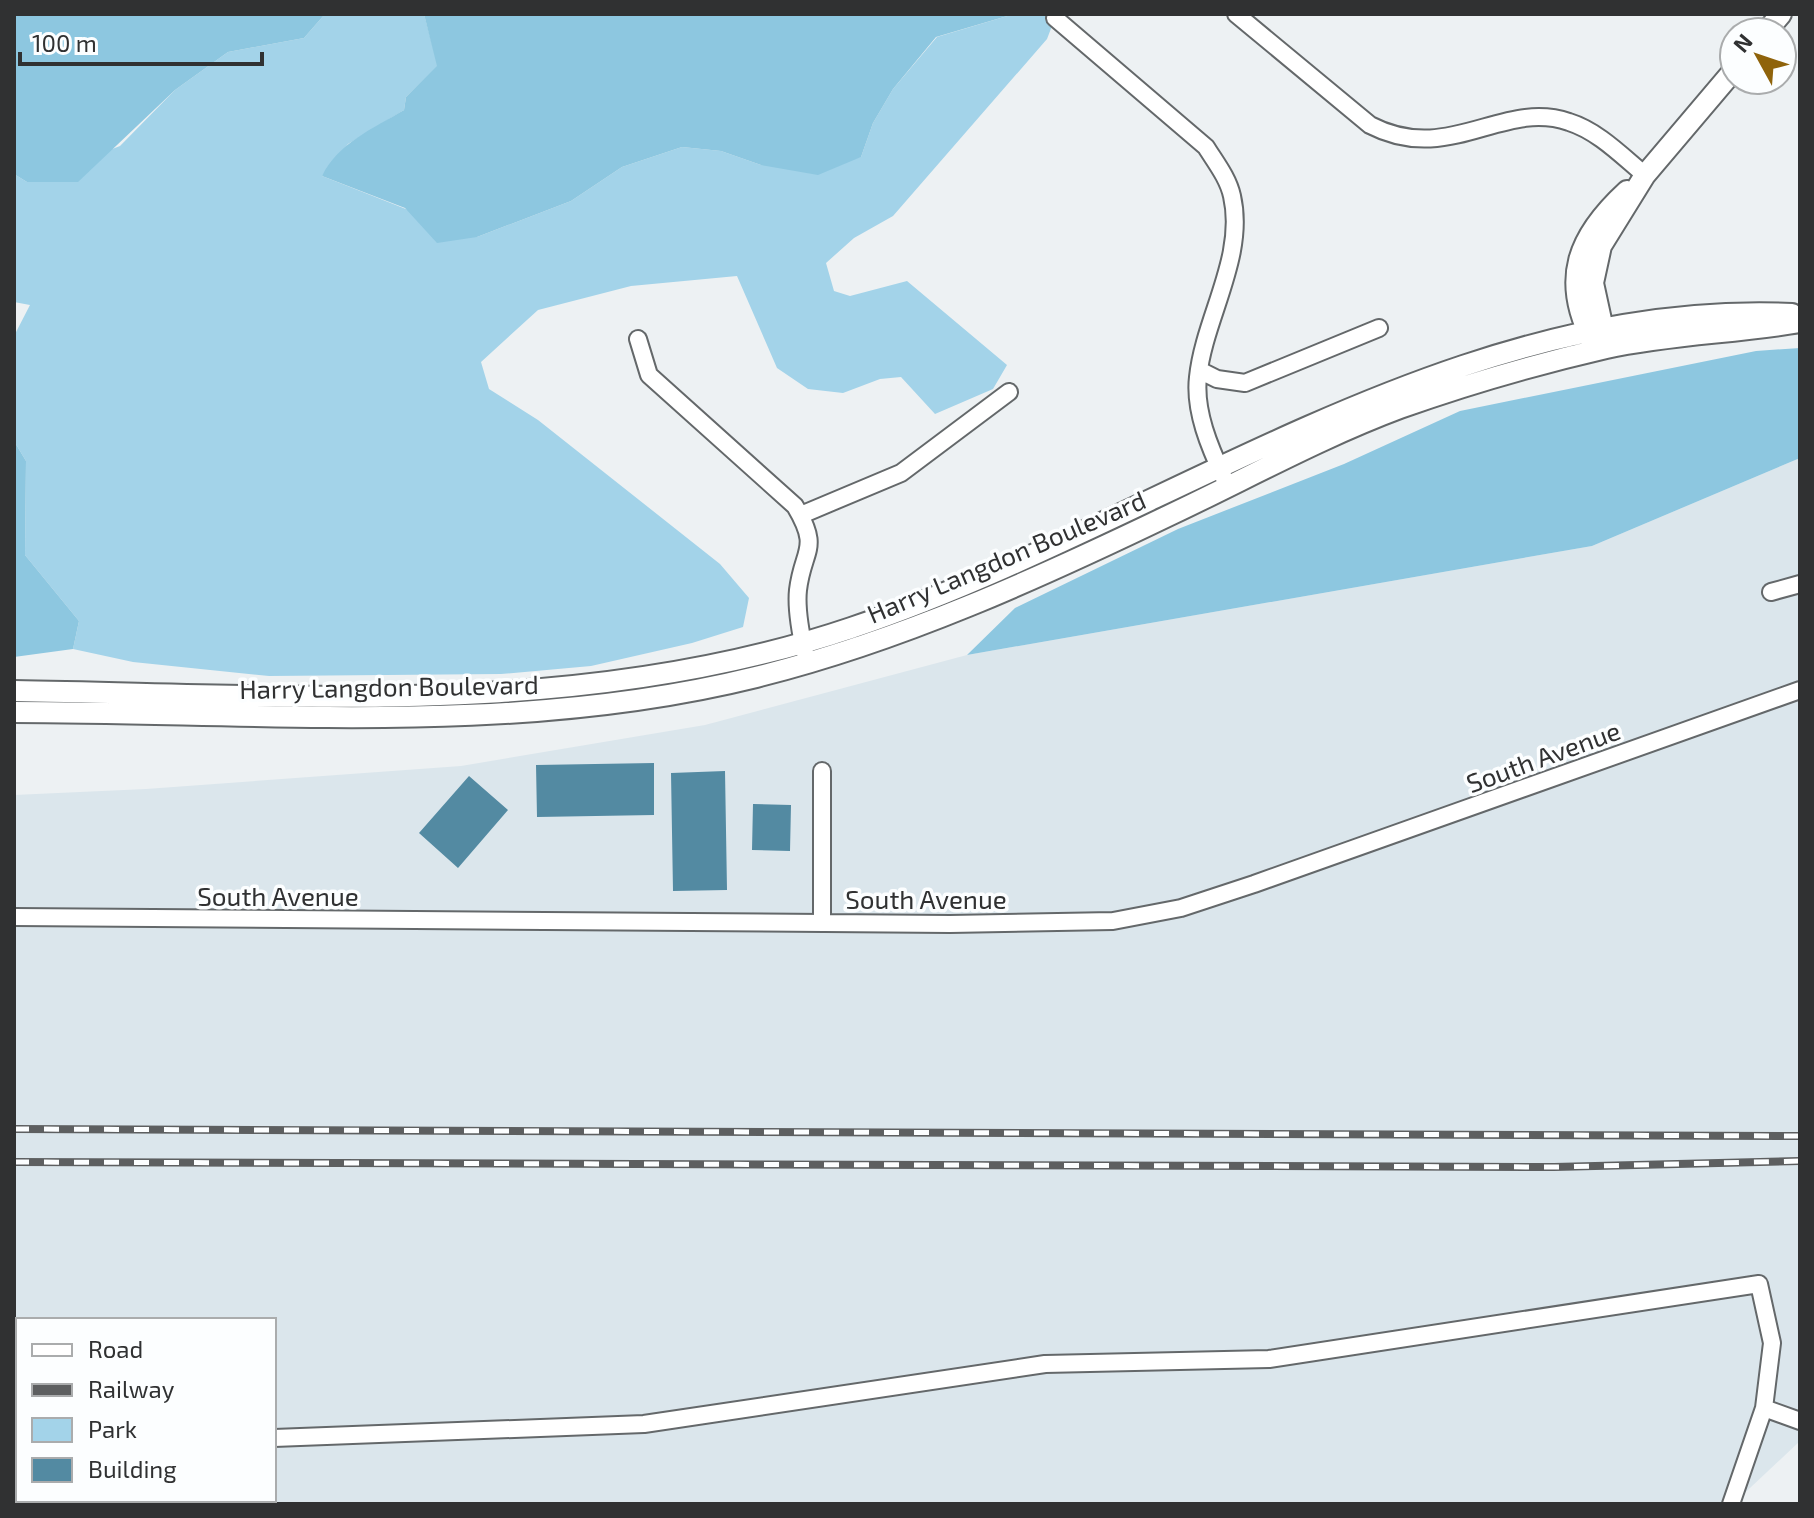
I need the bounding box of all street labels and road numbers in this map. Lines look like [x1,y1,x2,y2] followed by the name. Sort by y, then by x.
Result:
[862,483,1150,629] street label: Harry Langdon Boulevard
[239,668,539,704] street label: Harry Langdon Boulevard
[1462,714,1624,798] street label: South Avenue
[197,880,359,911] street label: South Avenue
[845,883,1007,914] street label: South Avenue

